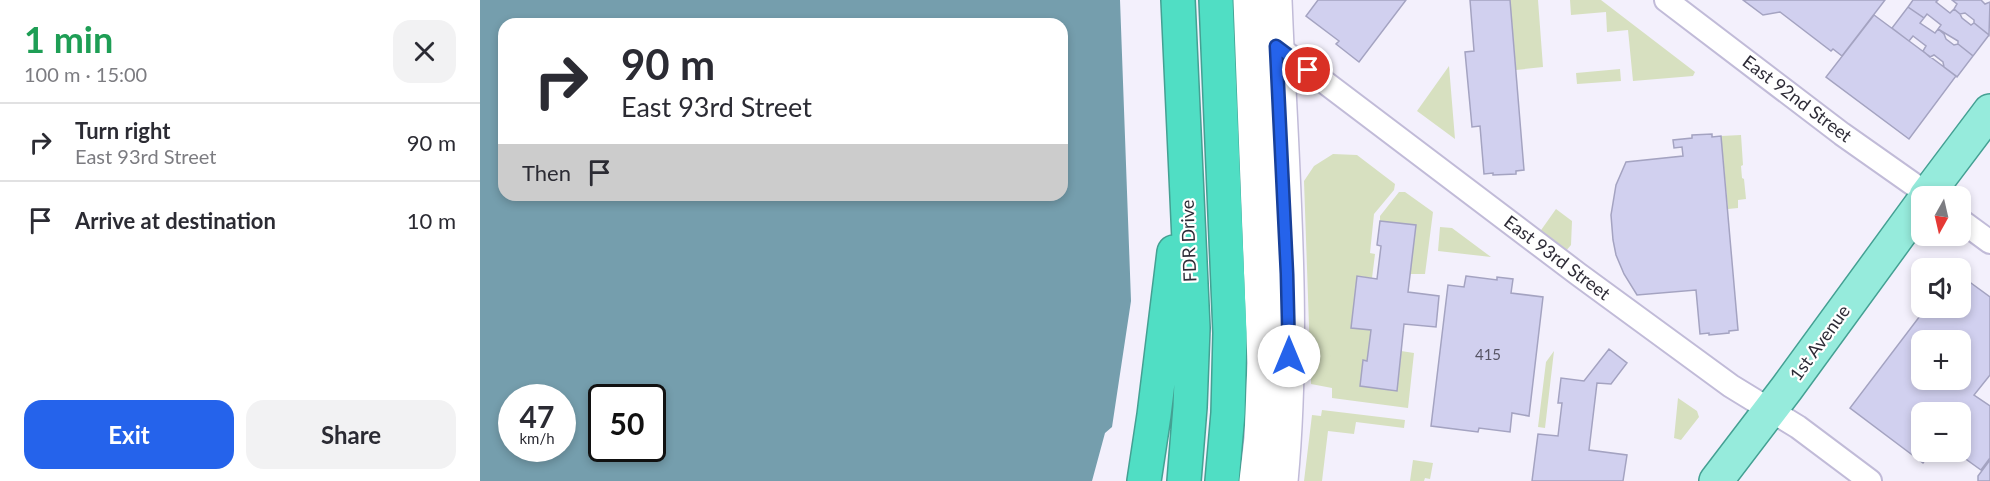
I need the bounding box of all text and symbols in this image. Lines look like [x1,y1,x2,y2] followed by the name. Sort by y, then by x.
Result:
[24,17,113,61] text: 1 min
[393,20,456,83] button: close
[621,39,715,89] text: 90 m
[522,42,600,120] icon: right
[1282,44,1333,95] pin
[1739,50,1857,147] street label: East 92nd Street
[1291,53,1324,86] icon: arrive
[24,62,147,86] text: 100 m · 15:00
[621,90,812,123] text: East 93rd Street
[75,117,170,144] text: Turn right
[24,126,57,159] icon: right
[407,129,456,156] text: 90 m
[75,144,216,168] text: East 93rd Street
[583,156,616,189] icon: arrive
[522,159,571,186] text: Then
[1911,186,1971,246] north arrow
[1911,186,1971,462] map controls
[1176,199,1200,283] street label: FDR Drive
[24,204,57,237] icon: arrive
[75,207,276,234] text: Arrive at destination
[407,207,456,234] text: 10 m
[1500,210,1615,305] street label: East 93rd Street
[1911,258,1971,318] button: sound
[1784,300,1854,385] street label: 1st Avenue
[1257,324,1321,388] position arrow
[1911,330,1971,390] button: +
[1475,345,1501,363] house number: 415
[588,384,666,462] speed limit sign: 50
[520,398,554,434] text: 47
[24,400,234,469] button: Exit
[246,400,456,469] button: Share
[1911,402,1971,462] button: −
[519,429,555,447] text: km/h

